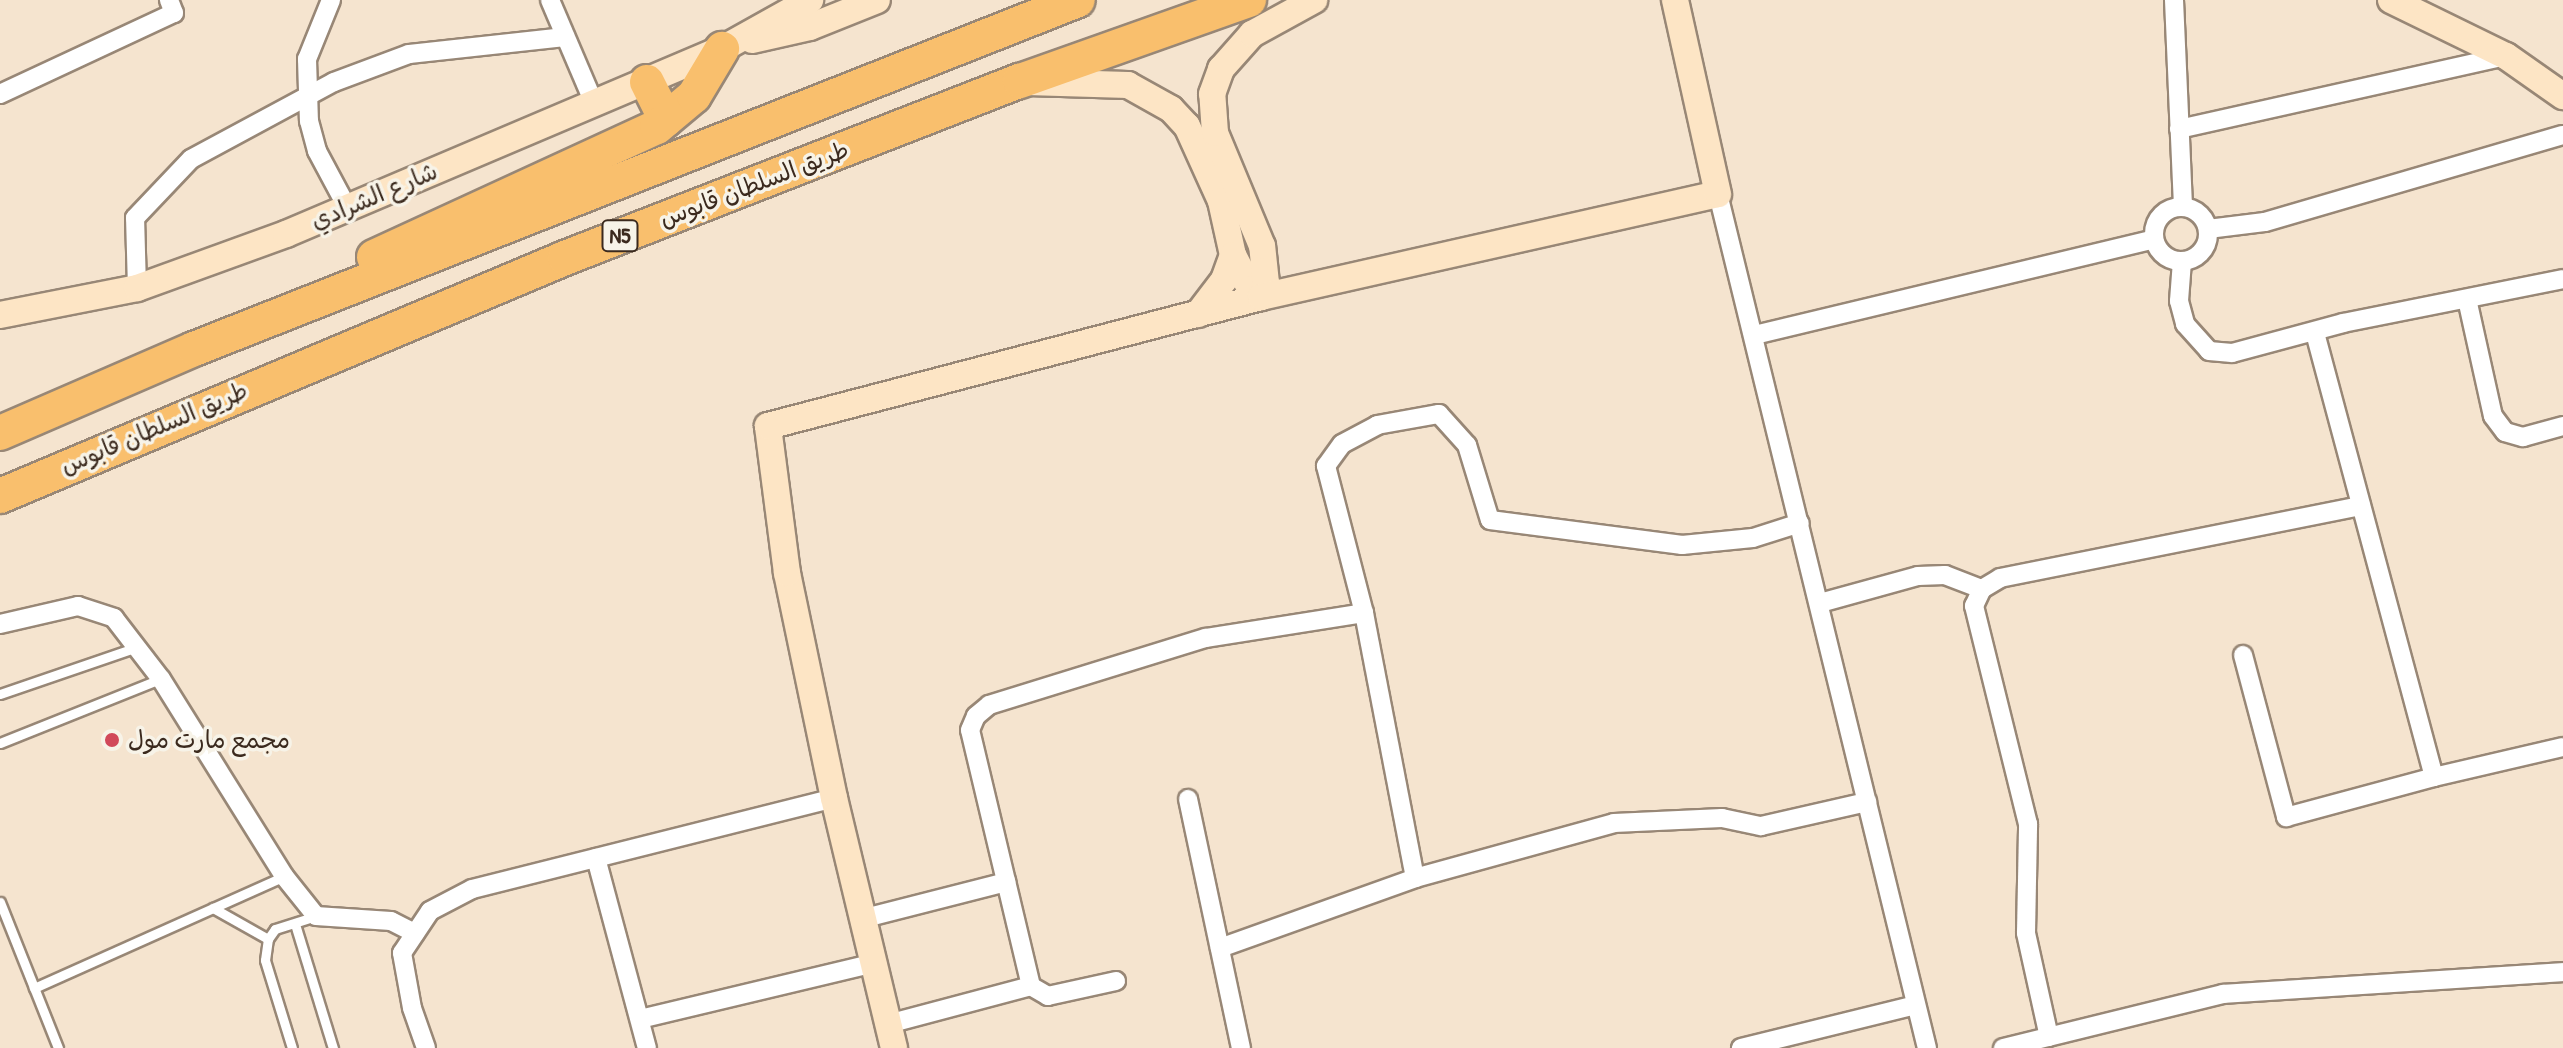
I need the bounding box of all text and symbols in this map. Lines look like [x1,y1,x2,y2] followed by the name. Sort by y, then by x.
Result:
[655,135,853,233] street label: طريق السلطان قابوس
[306,156,442,236] street label: شارع الشرادي
[600,218,640,254] road number: N5
[56,376,252,480] street label: طريق السلطان قابوس
[128,726,290,754] place label: مجمع مارت مول
[103,731,121,749] marker: مجمع مارت مول

